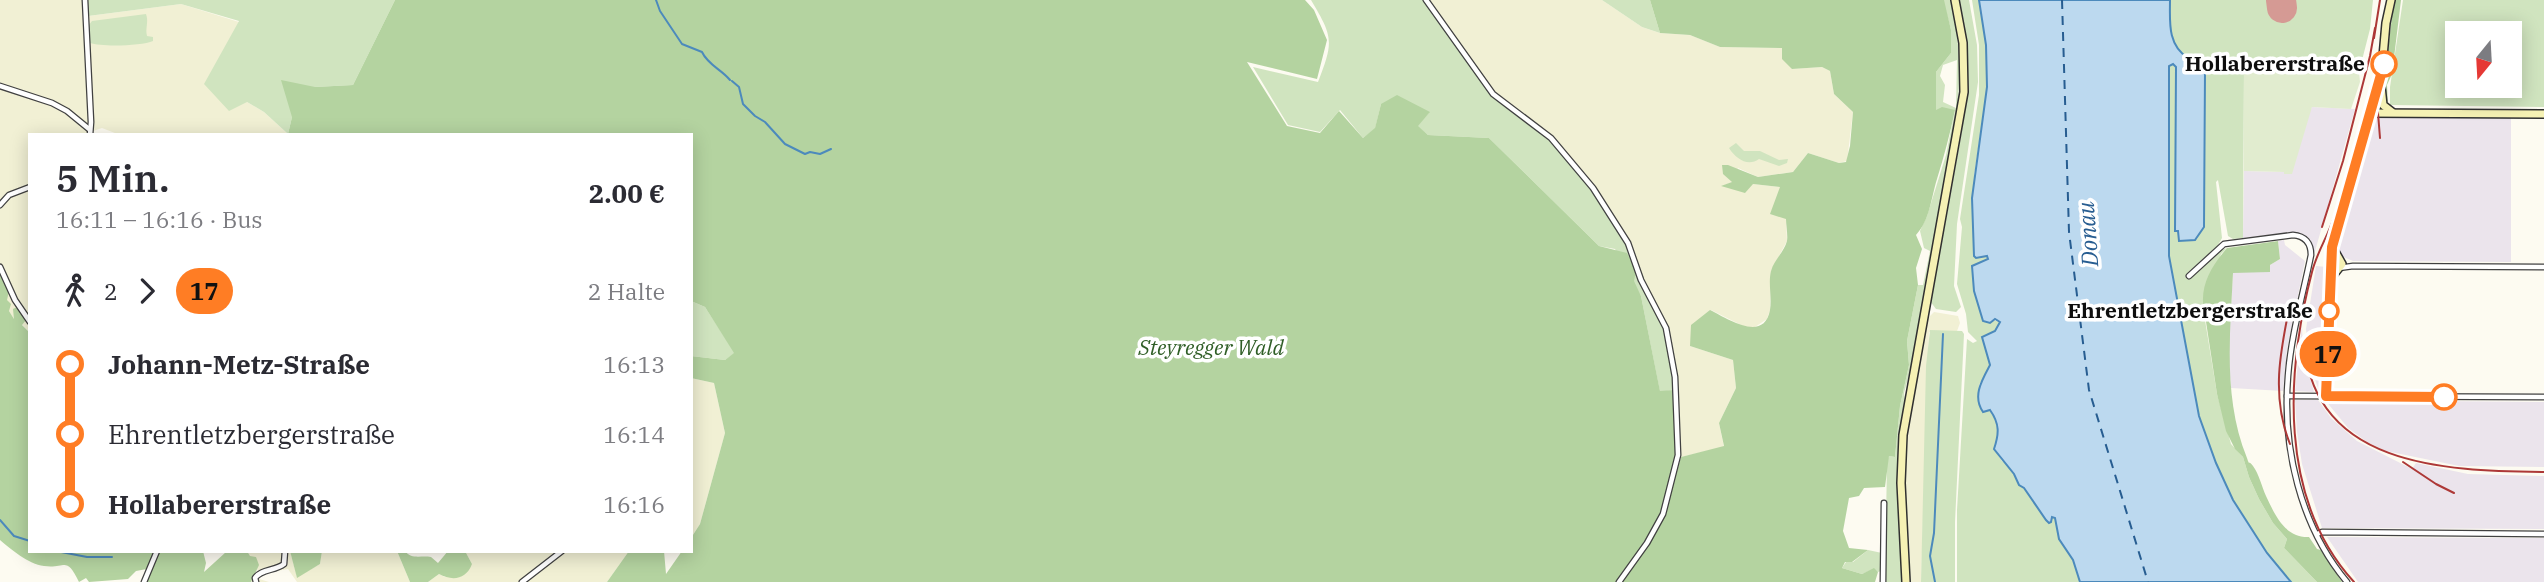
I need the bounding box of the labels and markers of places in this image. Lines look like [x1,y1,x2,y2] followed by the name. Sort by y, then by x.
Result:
[2185,49,2365,77] place label: Hollabererstraße
[2371,51,2397,77] marker: Hollabererstraße
[2067,296,2313,324] place label: Ehrentletzbergerstraße
[2319,301,2339,321] marker: Ehrentletzbergerstraße
[2431,384,2457,410] unlabelled marker

